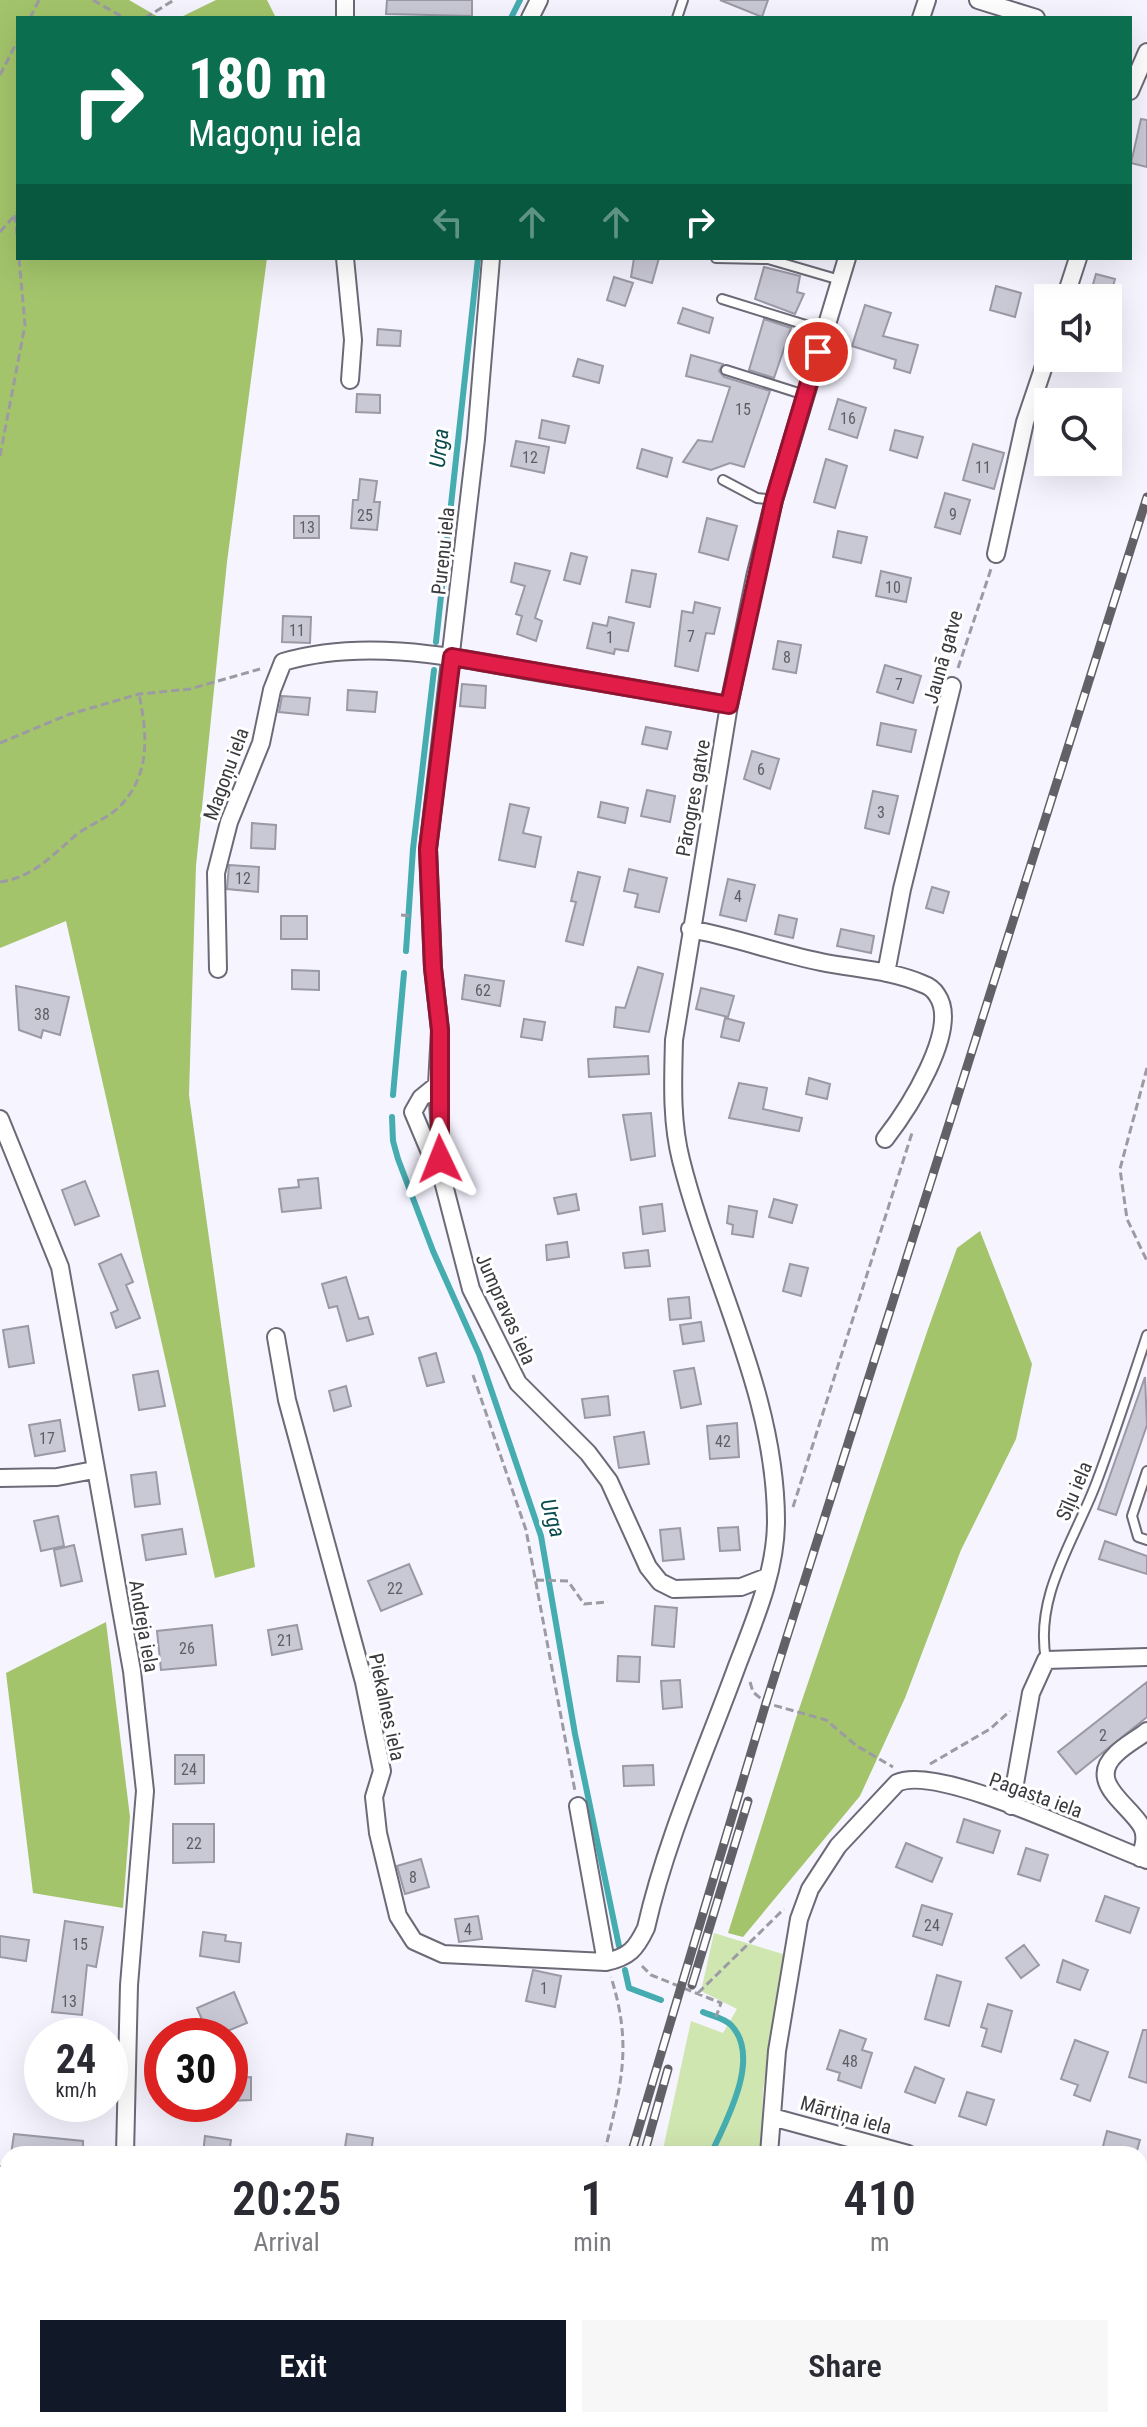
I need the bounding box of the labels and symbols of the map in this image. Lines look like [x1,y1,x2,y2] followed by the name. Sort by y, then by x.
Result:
[784,318,852,386] pin
[735,400,751,419] house number: 15
[840,409,856,428] house number: 16
[425,427,453,469] water label: Urga
[522,448,538,467] house number: 12
[975,458,991,477] house number: 11
[949,505,957,524] house number: 9
[357,506,373,525] house number: 25
[426,506,460,596] street label: Pureņu iela
[299,518,315,537] house number: 13
[885,578,901,597] house number: 10
[918,608,968,706] street label: Jaunā gatve
[289,621,305,640] house number: 11
[687,627,695,646] house number: 7
[606,628,614,647] house number: 1
[783,648,791,667] house number: 8
[895,675,903,694] house number: 7
[198,724,254,824] street label: Magoņu iela
[671,738,715,858] street label: Pārogres gatve
[757,760,765,779] house number: 6
[877,803,885,822] house number: 3
[235,869,251,888] house number: 12
[734,887,742,906] house number: 4
[475,981,491,1000] house number: 62
[34,1005,50,1024] house number: 38
[398,1117,482,1201] position arrow
[471,1250,541,1368] street label: Jumpravas iela
[39,1429,55,1448] house number: 17
[715,1432,731,1451] house number: 42
[1051,1458,1097,1524] street label: Sīļu iela
[535,1496,571,1540] water label: Urga
[124,1578,164,1674] street label: Andreja iela
[387,1579,403,1598] house number: 22
[277,1631,293,1650] house number: 21
[179,1639,195,1658] house number: 26
[364,1651,410,1763] street label: Piekalnes iela
[1099,1726,1107,1745] house number: 2
[181,1760,197,1779] house number: 24
[986,1767,1086,1823] street label: Pagasta iela
[186,1834,202,1853] house number: 22
[409,1868,417,1887] house number: 8
[924,1916,940,1935] house number: 24
[464,1920,472,1939] house number: 4
[72,1935,88,1954] house number: 15
[540,1979,548,1998] house number: 1
[61,1992,77,2011] house number: 13
[144,2018,248,2122] speed limit sign: 30
[842,2052,858,2071] house number: 48
[798,2091,894,2139] street label: Mārtiņa iela

